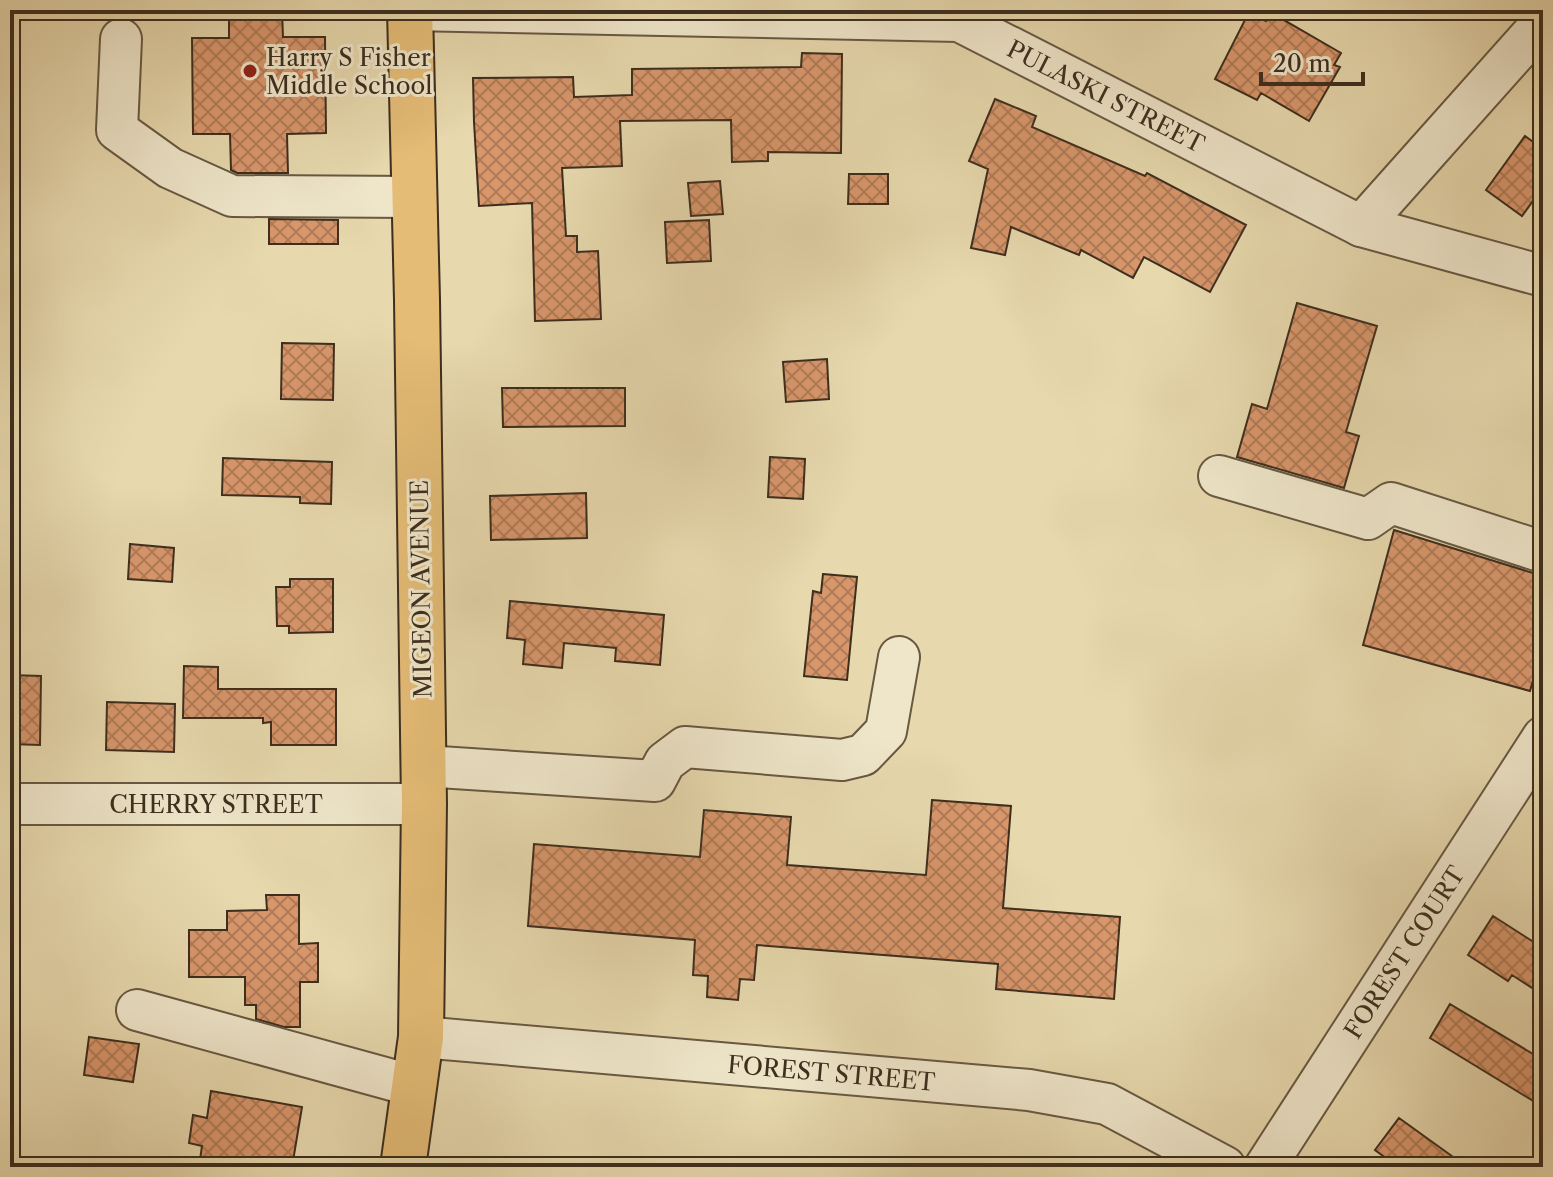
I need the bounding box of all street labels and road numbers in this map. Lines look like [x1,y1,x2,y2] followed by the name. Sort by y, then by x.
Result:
[1002,34,1209,158] street label: PULASKI STREET
[405,480,437,698] street label: MIGEON AVENUE
[109,790,323,819] street label: CHERRY STREET
[1338,860,1470,1044] street label: FOREST COURT
[726,1049,937,1096] street label: FOREST STREET

